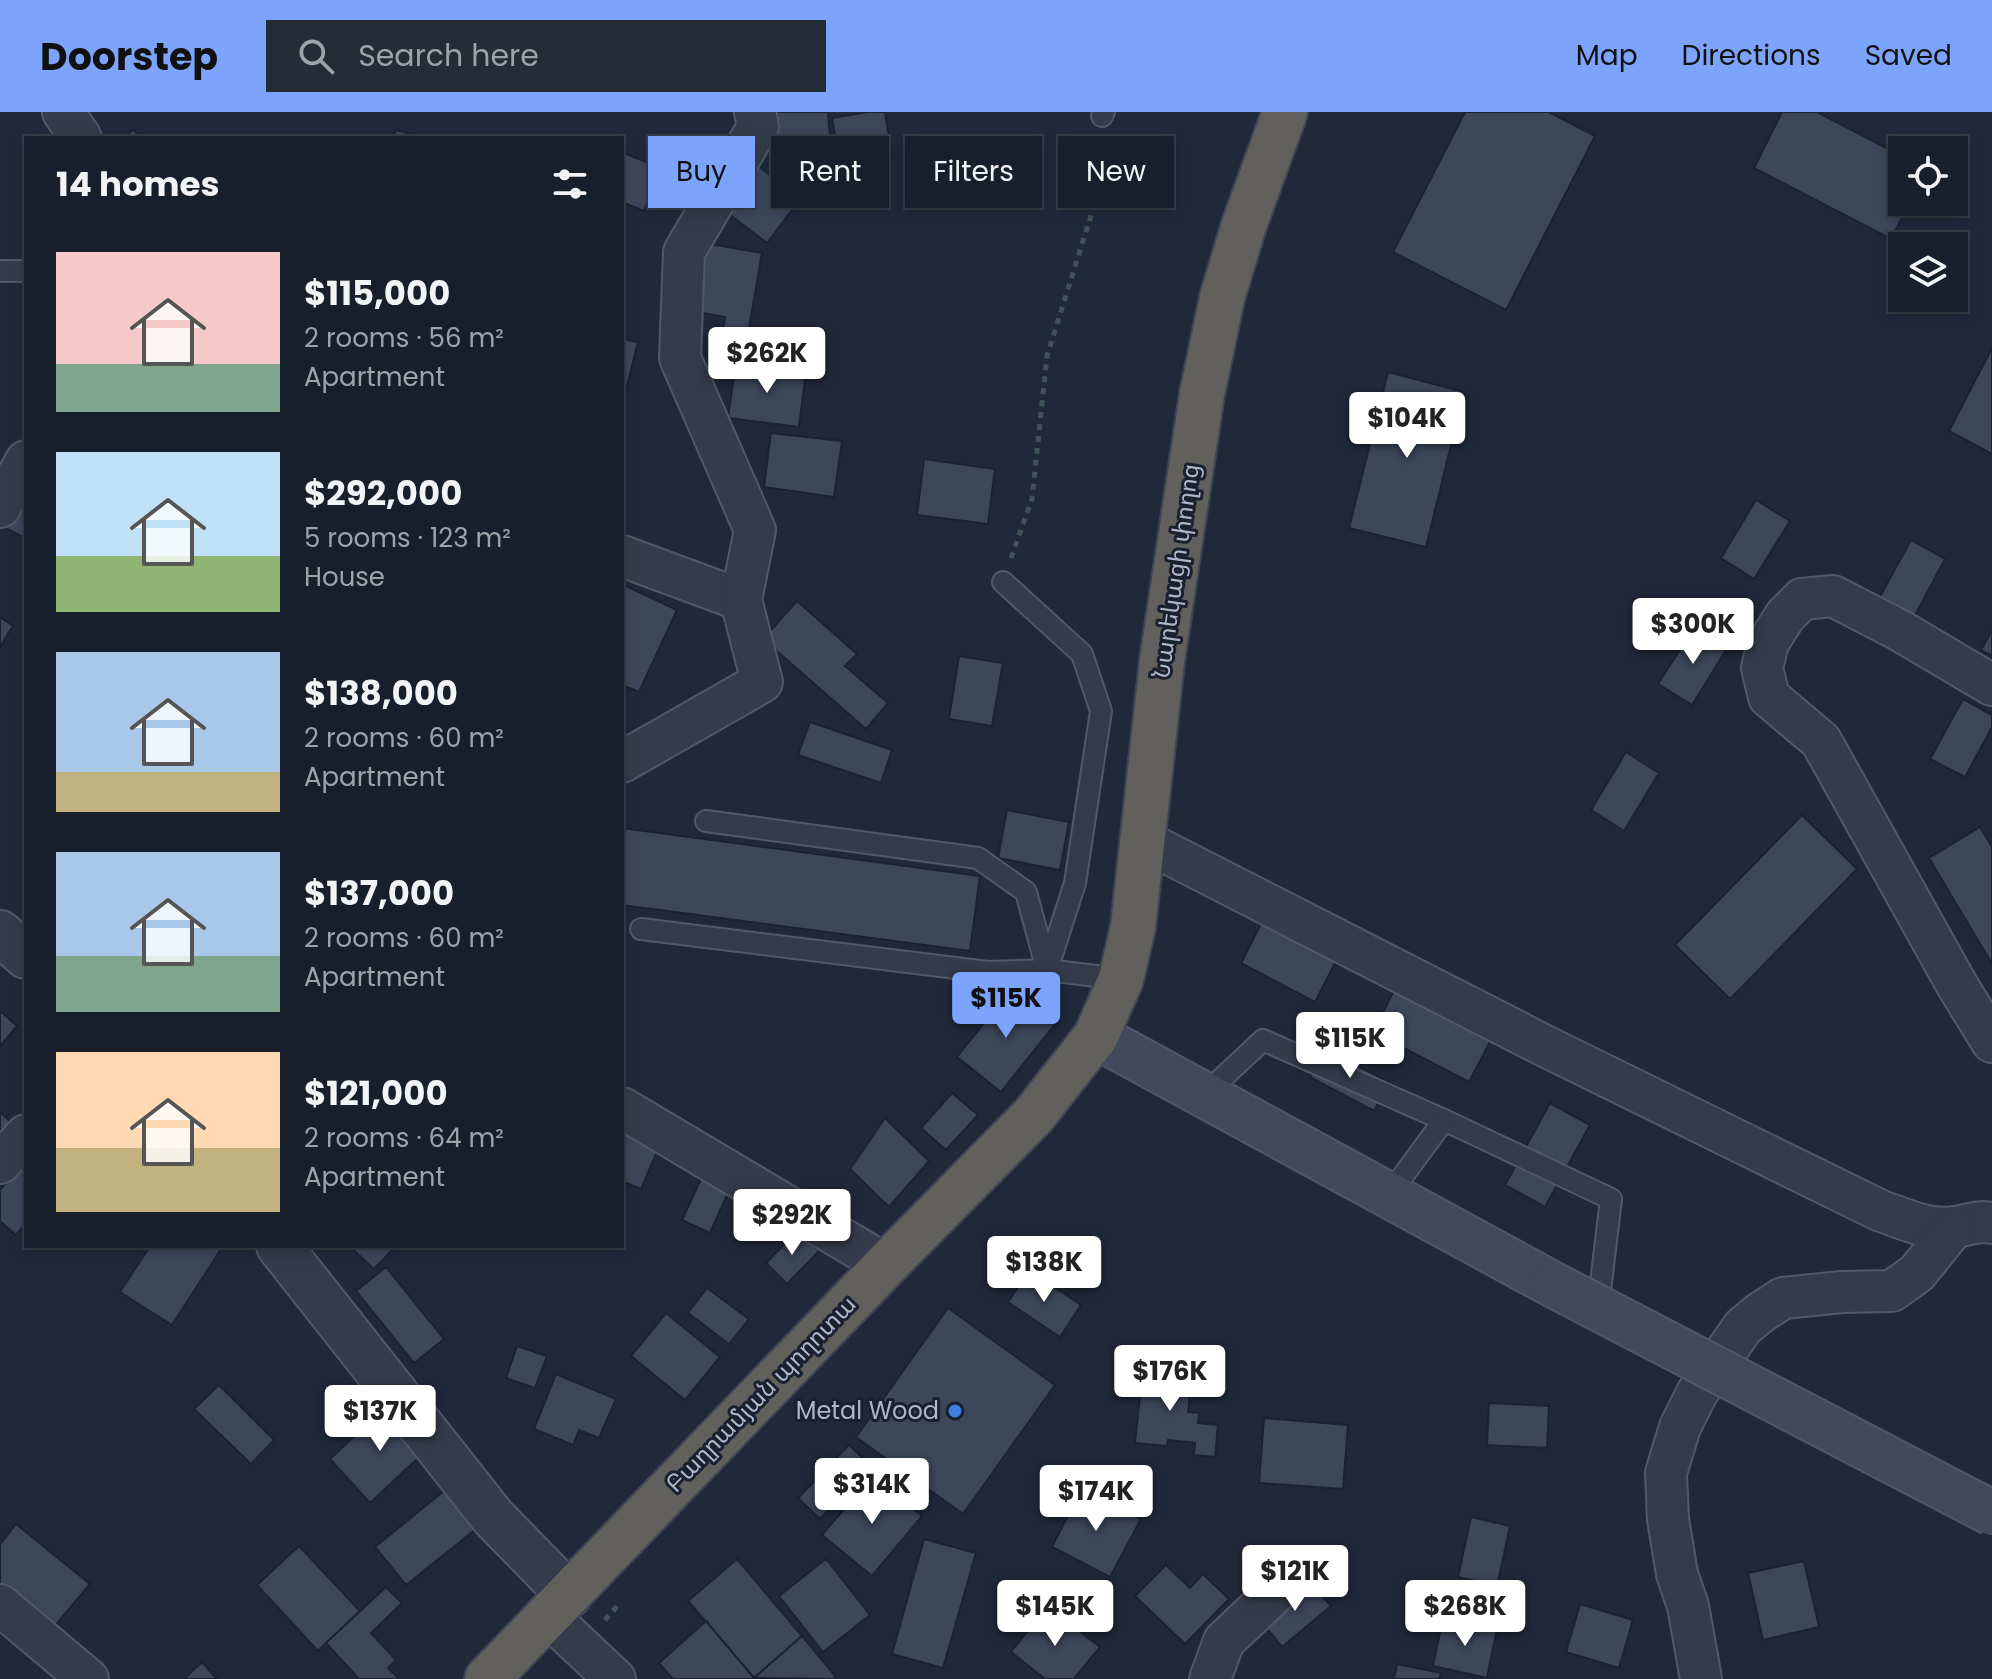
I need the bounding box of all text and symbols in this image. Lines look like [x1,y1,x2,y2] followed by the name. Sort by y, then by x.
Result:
[266,20,826,92] search box
[40,30,218,83] text: Doorstep
[294,34,338,78] icon: search
[358,34,539,77] text: Search here
[1576,36,1638,75] text: Map
[1682,36,1821,75] text: Directions
[1865,36,1952,75] text: Saved
[648,136,755,208] chip: Buy
[771,136,889,208] chip: Rent
[905,136,1042,208] chip: Filters
[1058,136,1174,208] chip: New
[1888,136,1968,312] map controls
[1888,136,1968,216] button: locate
[56,160,220,208] text: 14 homes
[548,162,592,206] icon: filters
[1888,232,1968,312] button: layers
[304,269,450,317] text: $115,000
[120,284,216,380] icon: home
[304,320,504,356] text: 2 rooms · 56 m²
[711,327,823,395] pin: $262K
[726,335,808,371] text: $262K
[304,359,445,395] text: Apartment
[1351,392,1463,460] pin: $104K
[1367,400,1447,436] text: $104K
[1144,461,1207,680] street label: Նարեկացի փողոց
[304,469,462,517] text: $292,000
[120,484,216,580] icon: home
[304,520,511,556] text: 5 rooms · 123 m²
[304,559,385,595] text: House
[1637,598,1749,666] pin: $300K
[1651,606,1735,642] text: $300K
[304,669,458,717] text: $138,000
[120,684,216,780] icon: home
[304,720,504,756] text: 2 rooms · 60 m²
[304,759,445,795] text: Apartment
[304,869,454,917] text: $137,000
[120,884,216,980] icon: home
[304,920,504,956] text: 2 rooms · 60 m²
[304,959,445,995] text: Apartment
[950,972,1062,1040] pin: $115K
[970,980,1042,1016] text: $115K
[1294,1012,1406,1080] pin: $115K
[1314,1020,1386,1056] text: $115K
[304,1069,448,1117] text: $121,000
[120,1084,216,1180] icon: home
[304,1120,504,1156] text: 2 rooms · 64 m²
[304,1159,445,1195] text: Apartment
[736,1189,848,1257] pin: $292K
[752,1197,832,1233] text: $292K
[988,1236,1100,1304] pin: $138K
[1005,1244,1083,1280] text: $138K
[658,1288,863,1499] street label: Բաղրամյան պողոտա
[1114,1345,1226,1413] pin: $176K
[1132,1353,1208,1389] text: $176K
[324,1385,436,1453] pin: $137K
[343,1393,417,1429] text: $137K
[796,1394,939,1427] place label: Metal Wood
[946,1402,964,1420] marker: Metal Wood
[816,1458,928,1526] pin: $314K
[1040,1465,1152,1533] pin: $174K
[833,1466,911,1502] text: $314K
[1058,1473,1134,1509] text: $174K
[1239,1545,1351,1613] pin: $121K
[1260,1553,1330,1589] text: $121K
[999,1580,1111,1648] pin: $145K
[1409,1580,1521,1648] pin: $268K
[1015,1588,1095,1624] text: $145K
[1423,1588,1507,1624] text: $268K

